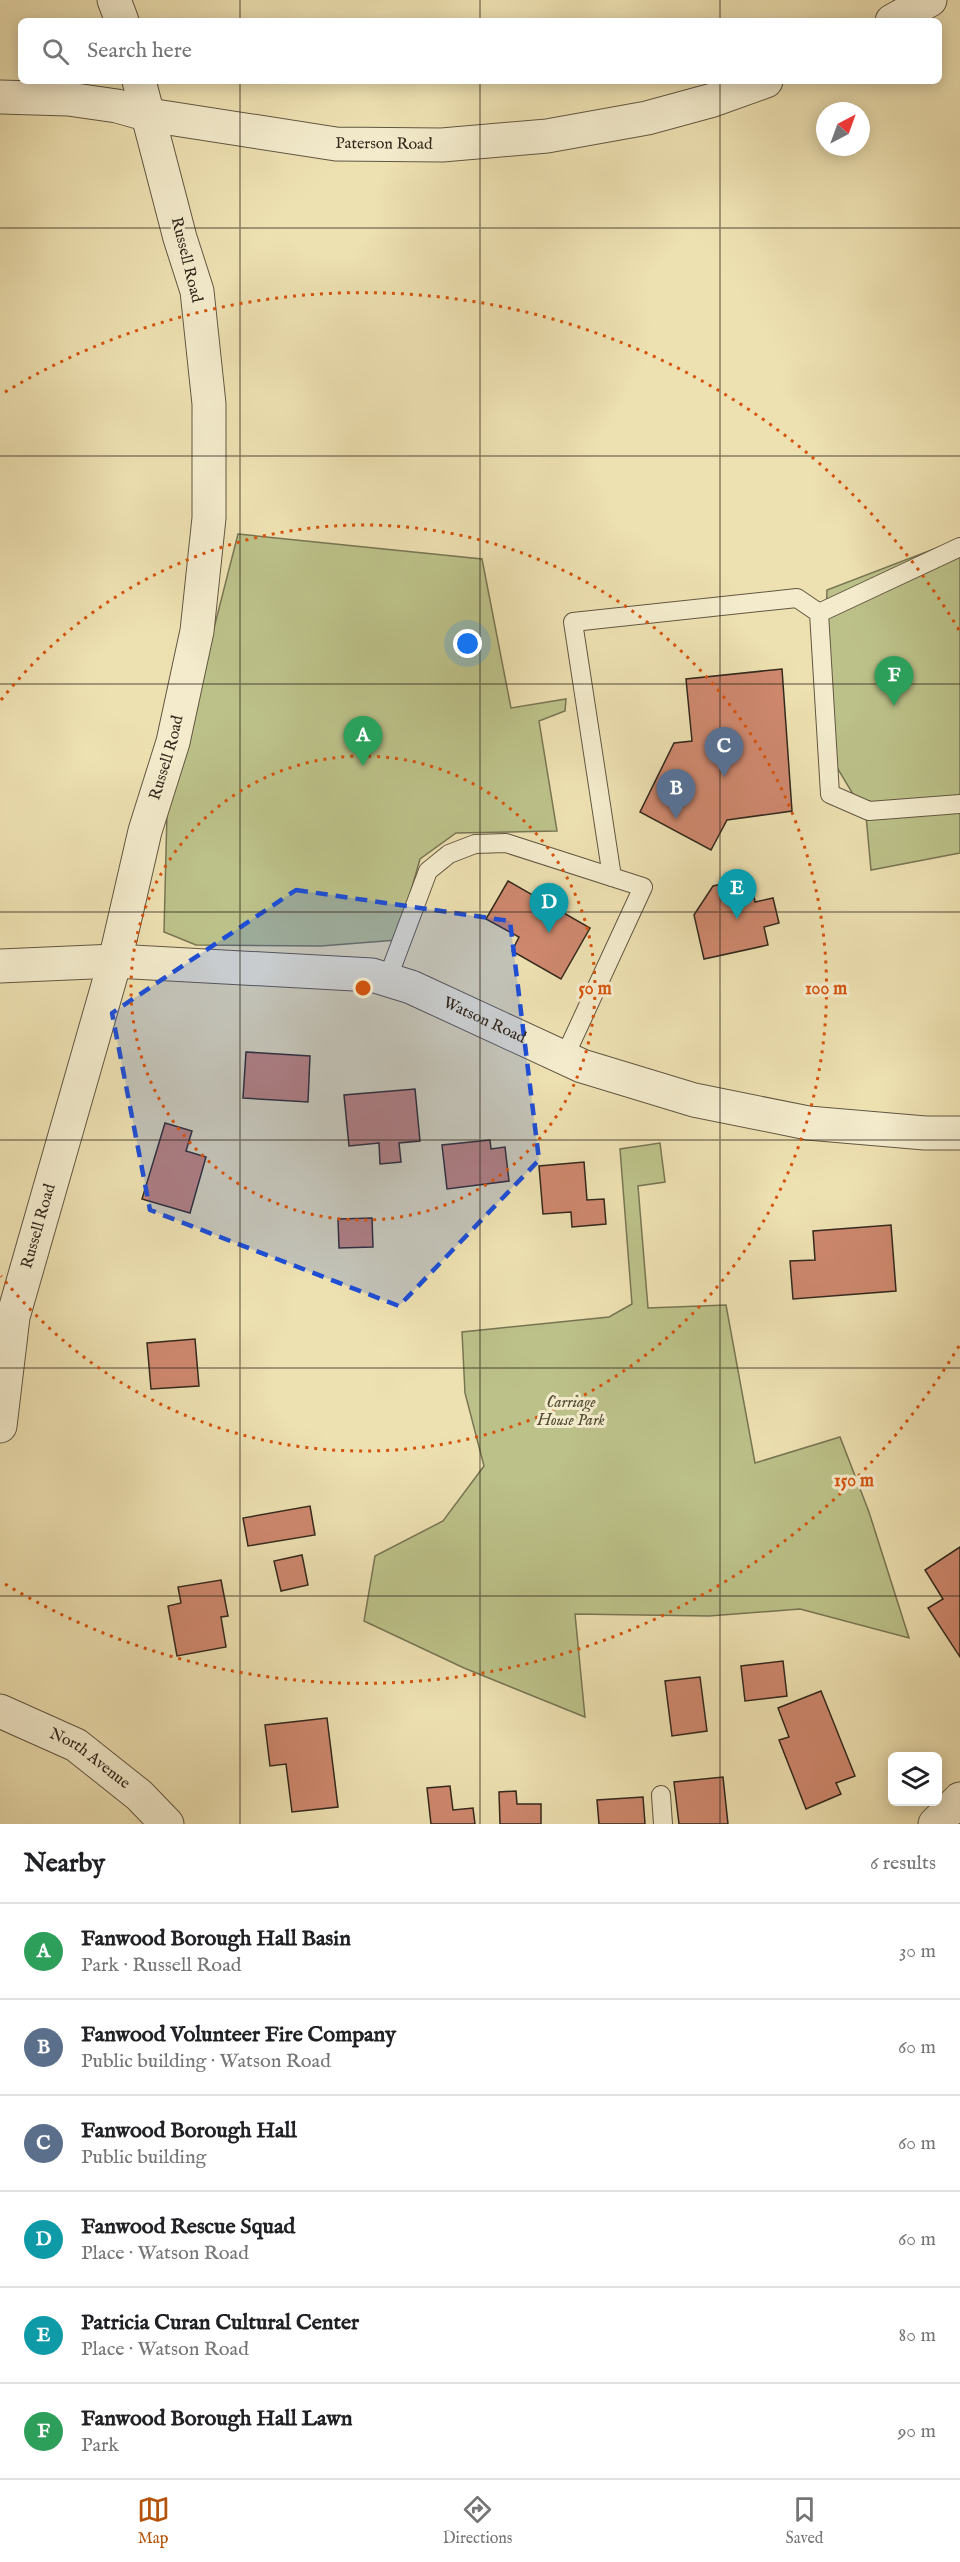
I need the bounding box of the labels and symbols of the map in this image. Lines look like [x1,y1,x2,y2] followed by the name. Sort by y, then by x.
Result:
[816,102,870,156] north arrow
[335,134,433,155] street label: Paterson Road
[166,215,206,305] street label: Russell Road
[453,629,482,658] your location
[874,656,914,706] pin: F
[145,713,189,803] street label: Russell Road
[344,716,382,766] pin: A
[704,728,744,777] pin: C
[656,770,696,819] pin: B
[718,870,756,919] pin: E
[530,884,568,933] pin: D
[353,978,373,998] centre of rings
[578,978,612,1001] text: 50 m
[805,978,847,1001] text: 100 m
[440,993,529,1049] street label: Watson Road
[17,1181,61,1271] street label: Russell Road
[536,1393,605,1431] park label: Carriage House Park
[834,1470,874,1493] text: 150 m
[46,1724,134,1794] street label: North Avenue

